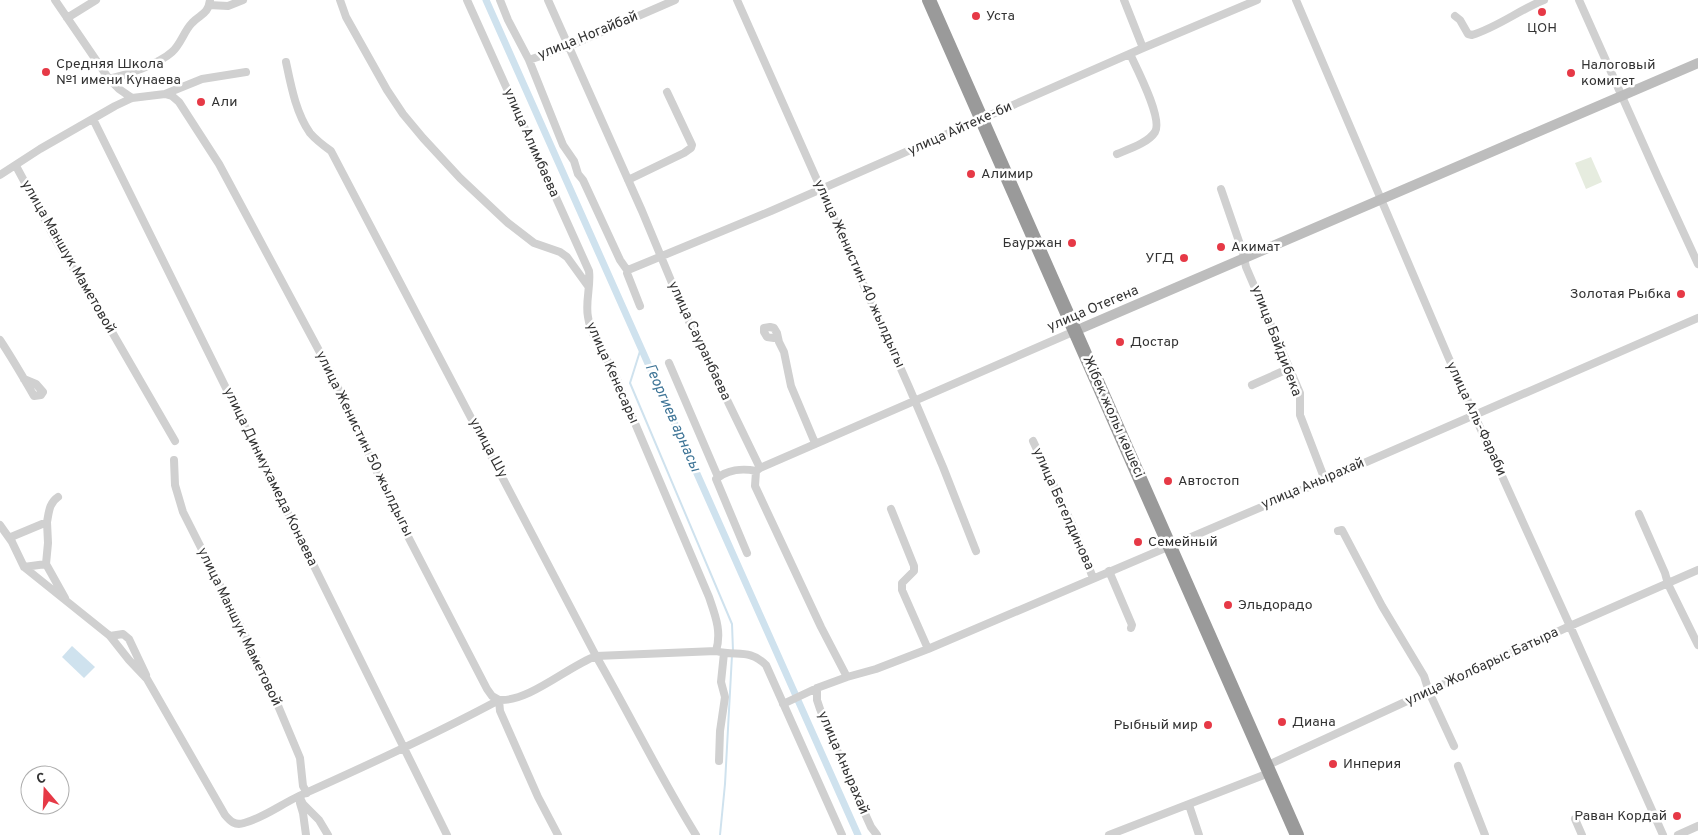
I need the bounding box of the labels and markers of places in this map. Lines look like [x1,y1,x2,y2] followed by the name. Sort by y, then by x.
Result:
[1536,6,1548,18] marker: ЦОН
[986,8,1015,25] place label: Уста
[970,10,982,22] marker: Уста
[1527,20,1557,37] place label: ЦОН
[56,56,181,89] place label: Средняя Школа №1 имени Кунаева
[1581,57,1655,90] place label: Налоговый комитет
[40,66,52,78] marker: Средняя Школа №1 имени Кунаева
[1565,67,1577,79] marker: Налоговый комитет
[211,94,237,111] place label: Али
[195,96,207,108] marker: Али
[981,166,1033,183] place label: Алимир
[965,168,977,180] marker: Алимир
[1002,235,1062,252] place label: Бауржан
[1066,237,1078,249] marker: Бауржан
[1231,239,1280,256] place label: Акимат
[1215,241,1227,253] marker: Акимат
[1145,250,1174,267] place label: УГД
[1178,252,1190,264] marker: УГД
[1570,286,1671,303] place label: Золотая Рыбка
[1675,288,1687,300] marker: Золотая Рыбка
[1130,334,1179,351] place label: Достар
[1114,336,1126,348] marker: Достар
[1178,473,1239,490] place label: Автостоп
[1162,475,1174,487] marker: Автостоп
[1148,534,1218,551] place label: Семейный
[1132,536,1144,548] marker: Семейный
[1238,597,1313,614] place label: Эльдорадо
[1222,599,1234,611] marker: Эльдорадо
[1292,714,1336,731] place label: Диана
[1276,716,1288,728] marker: Диана
[1114,717,1198,734] place label: Рыбный мир
[1202,719,1214,731] marker: Рыбный мир
[1343,756,1401,773] place label: Инперия
[1327,758,1339,770] marker: Инперия
[1574,808,1667,825] place label: Раван Кордай
[1671,810,1683,822] marker: Раван Кордай

